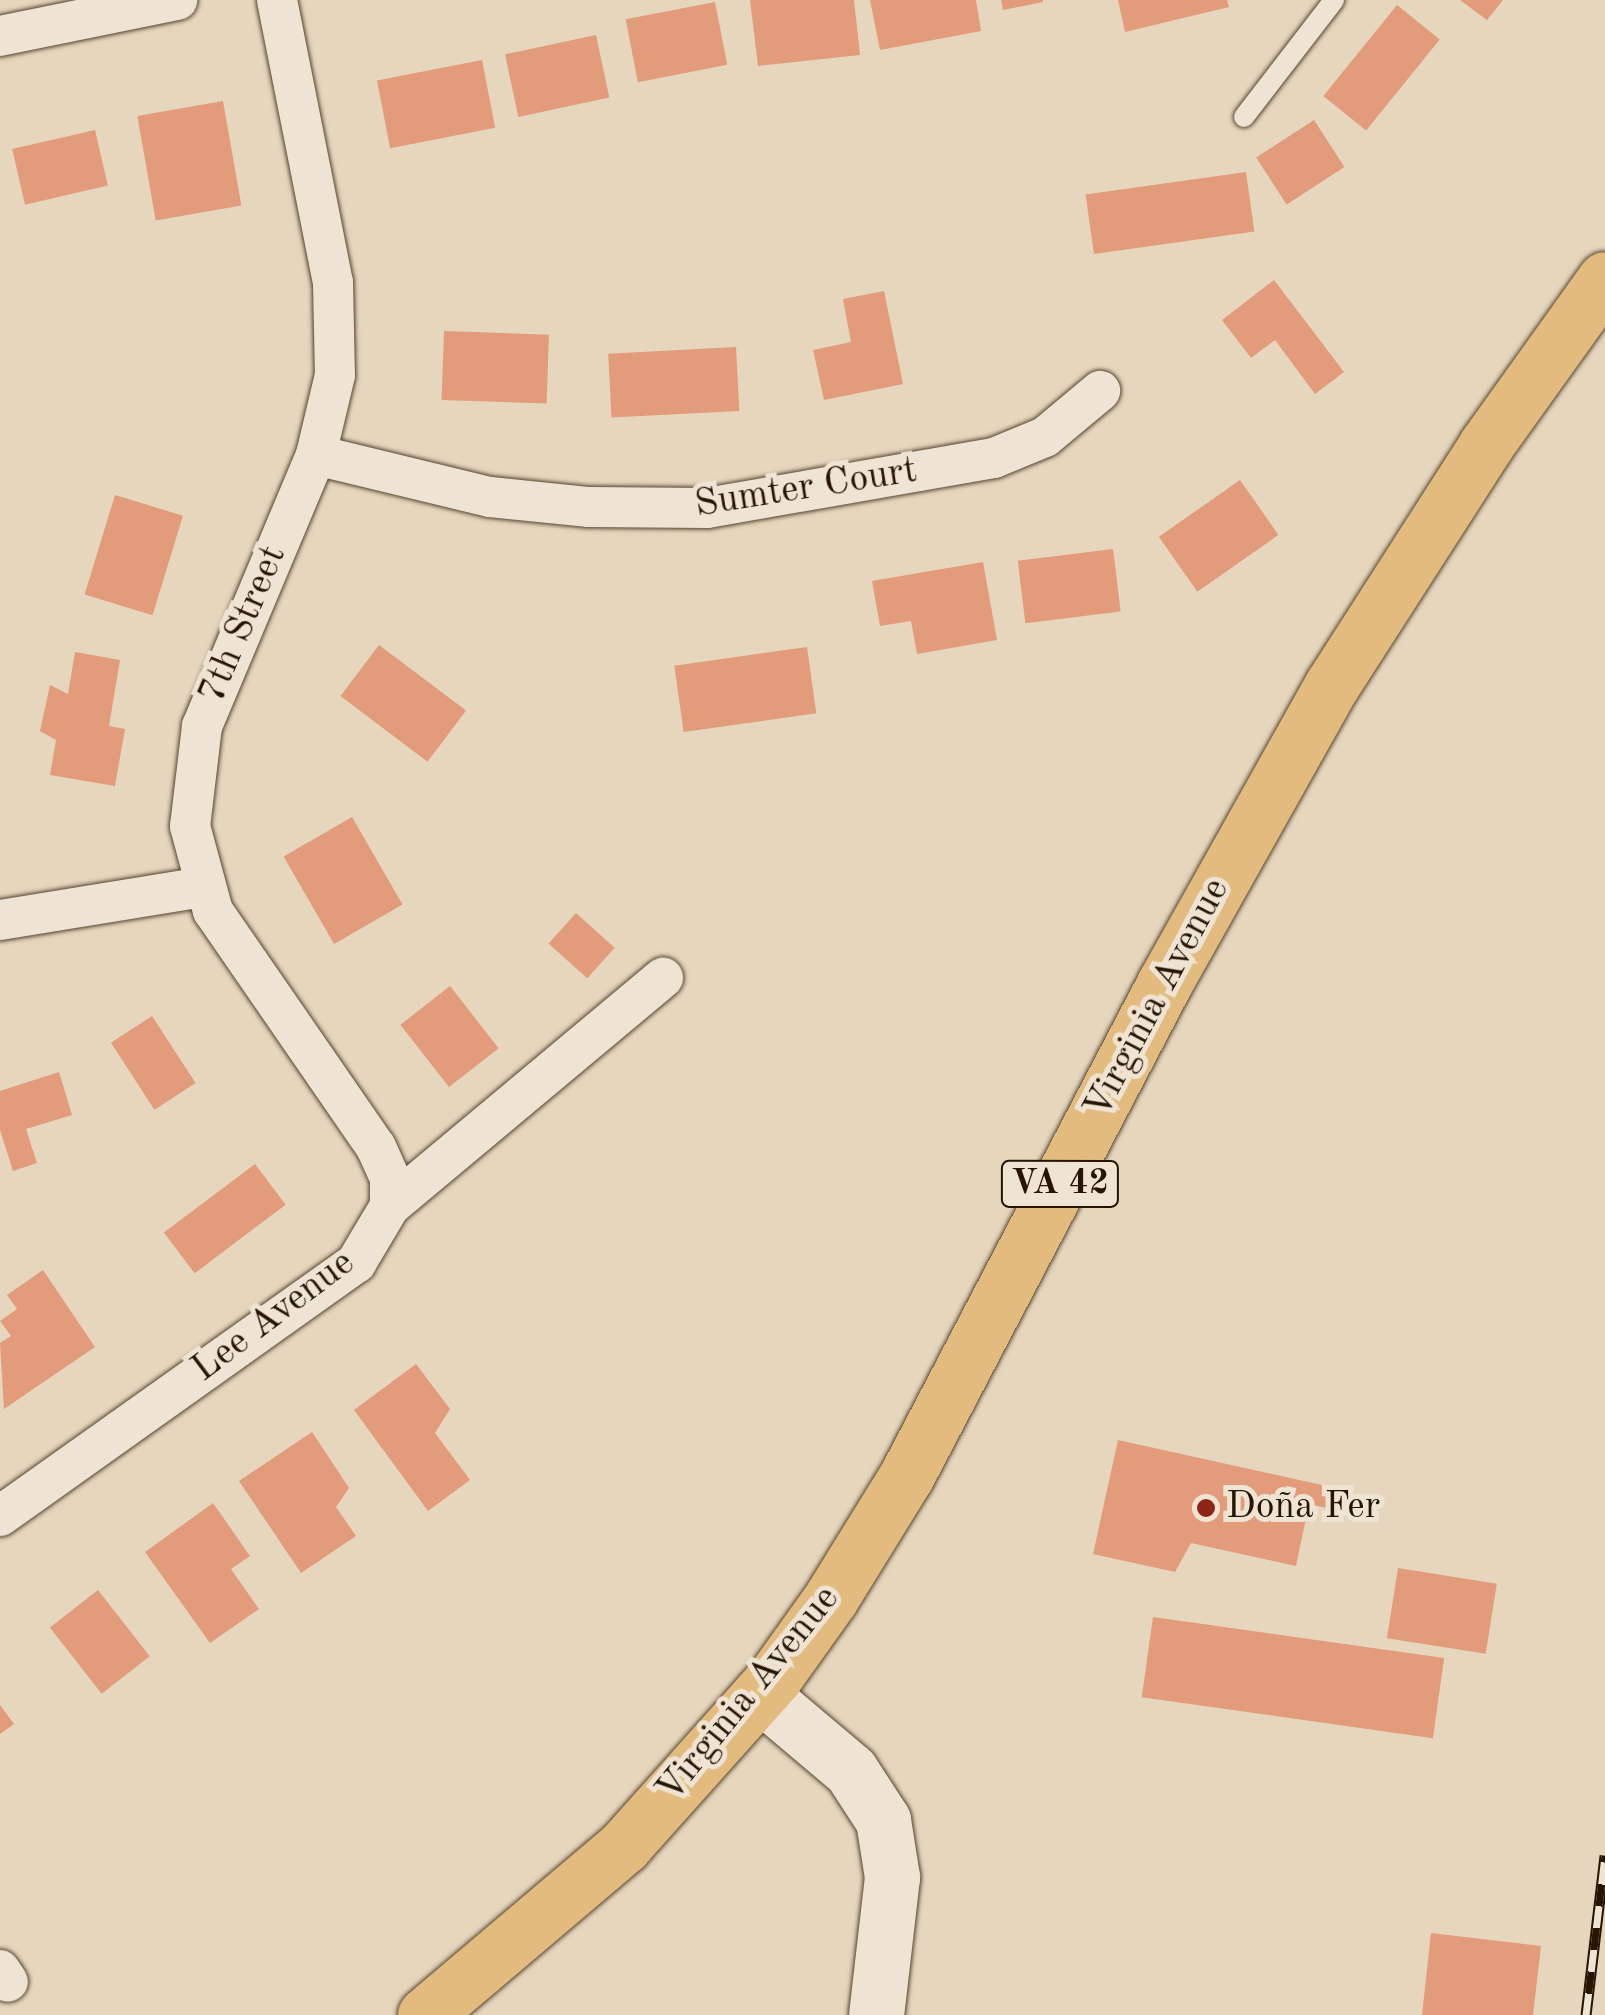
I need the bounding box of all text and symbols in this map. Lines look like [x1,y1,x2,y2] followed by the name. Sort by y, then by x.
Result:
[692,449,920,529] street label: Sumter Court
[190,539,298,711] street label: 7th Street
[1076,871,1240,1127] street label: Virginia Avenue
[1000,1154,1120,1214] road number: VA 42
[184,1241,364,1393] street label: Lee Avenue
[1226,1485,1380,1531] place label: Doña Fer
[1195,1497,1217,1519] marker: Doña Fer
[648,1578,850,1812] street label: Virginia Avenue

